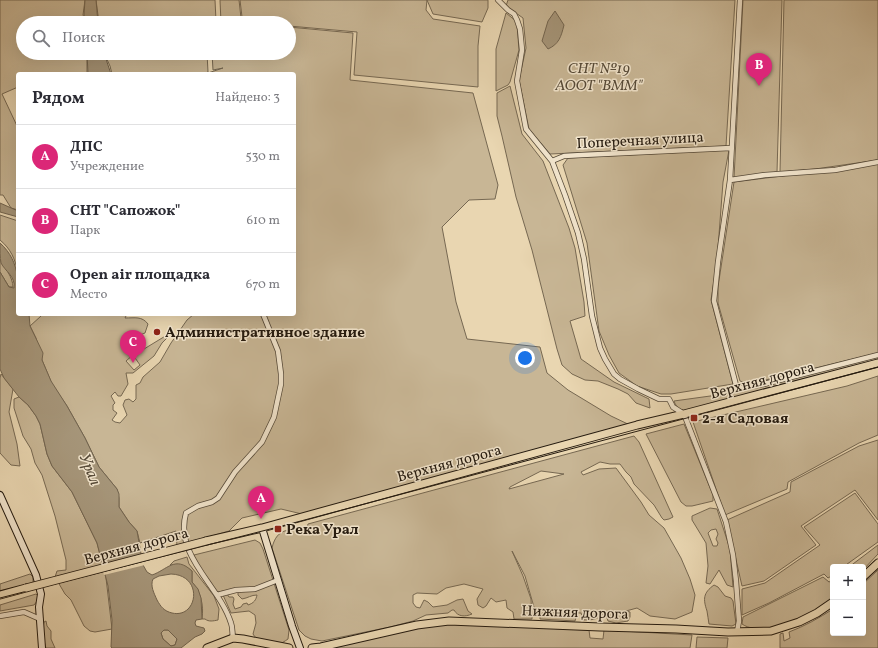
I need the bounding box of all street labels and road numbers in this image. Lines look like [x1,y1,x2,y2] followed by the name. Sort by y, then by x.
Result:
[576,128,704,155] street label: Поперечная улица
[708,357,817,405] street label: Верхняя дорога
[395,440,504,488] street label: Верхняя дорога
[82,523,191,571] street label: Верхняя дорога
[521,601,629,626] street label: Нижняя дорога

